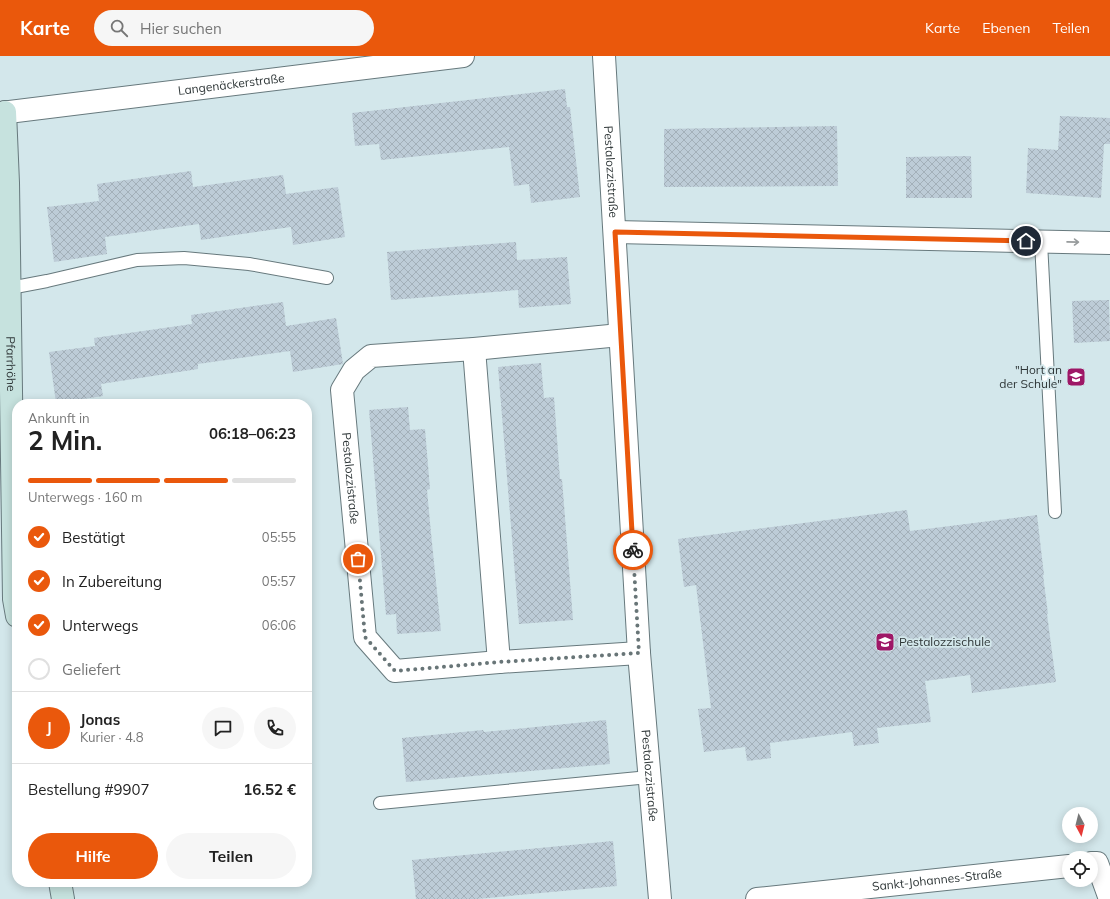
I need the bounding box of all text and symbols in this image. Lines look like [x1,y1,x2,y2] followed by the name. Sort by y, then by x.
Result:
[94,10,374,46] search box
[20,16,70,40] text: Karte
[108,17,130,39] icon: search
[140,19,222,38] text: Hier suchen
[925,19,960,37] text: Karte
[982,19,1031,37] text: Ebenen
[1053,19,1090,37] text: Teilen
[177,70,285,98] street label: Langenäckerstraße
[601,125,621,218] street label: Pestalozzistraße
[1009,224,1043,258] pin
[1015,230,1037,252] icon: home
[1066,238,1079,246] one-way arrow
[3,336,19,392] street label: Pfarrhöhe
[999,362,1062,391] place label: "Hort an der Schule"
[1065,366,1087,388] school or university icon: "Hort an der Schule"
[28,410,90,426] text: Ankunft in
[28,424,102,457] text: 2 Min.
[209,424,296,443] text: 06:18–06:23
[339,432,362,525] street label: Pestalozzistraße
[28,489,142,505] text: Unterwegs · 160 m
[28,526,50,548] icon: check
[62,528,125,547] text: Bestätigt
[262,529,296,545] text: 05:55
[613,530,653,570] courier
[622,539,644,561] icon: bike
[341,542,375,576] pin
[347,548,369,570] icon: bag
[28,570,50,592] icon: check
[62,572,162,591] text: In Zubereitung
[262,573,296,589] text: 05:57
[28,614,50,636] icon: check
[62,616,139,635] text: Unterwegs
[262,617,296,633] text: 06:06
[874,631,896,653] school or university icon: Pestalozzischule
[899,634,991,649] place label: Pestalozzischule
[62,660,121,679] text: Geliefert
[202,707,244,749] button: chat
[254,707,296,749] button: phone
[80,710,120,729] text: Jonas
[46,718,52,737] text: J
[80,729,144,745] text: Kurier · 4.8
[639,729,661,822] street label: Pestalozzistraße
[28,780,150,799] text: Bestellung #9907
[243,780,296,799] text: 16.52 €
[1062,807,1098,843] north arrow
[1062,807,1098,887] map controls
[28,833,158,879] button: Hilfe
[166,833,296,879] button: Teilen
[1062,851,1098,887] button: locate
[871,865,1003,894] street label: Sankt-Johannes-Straße

